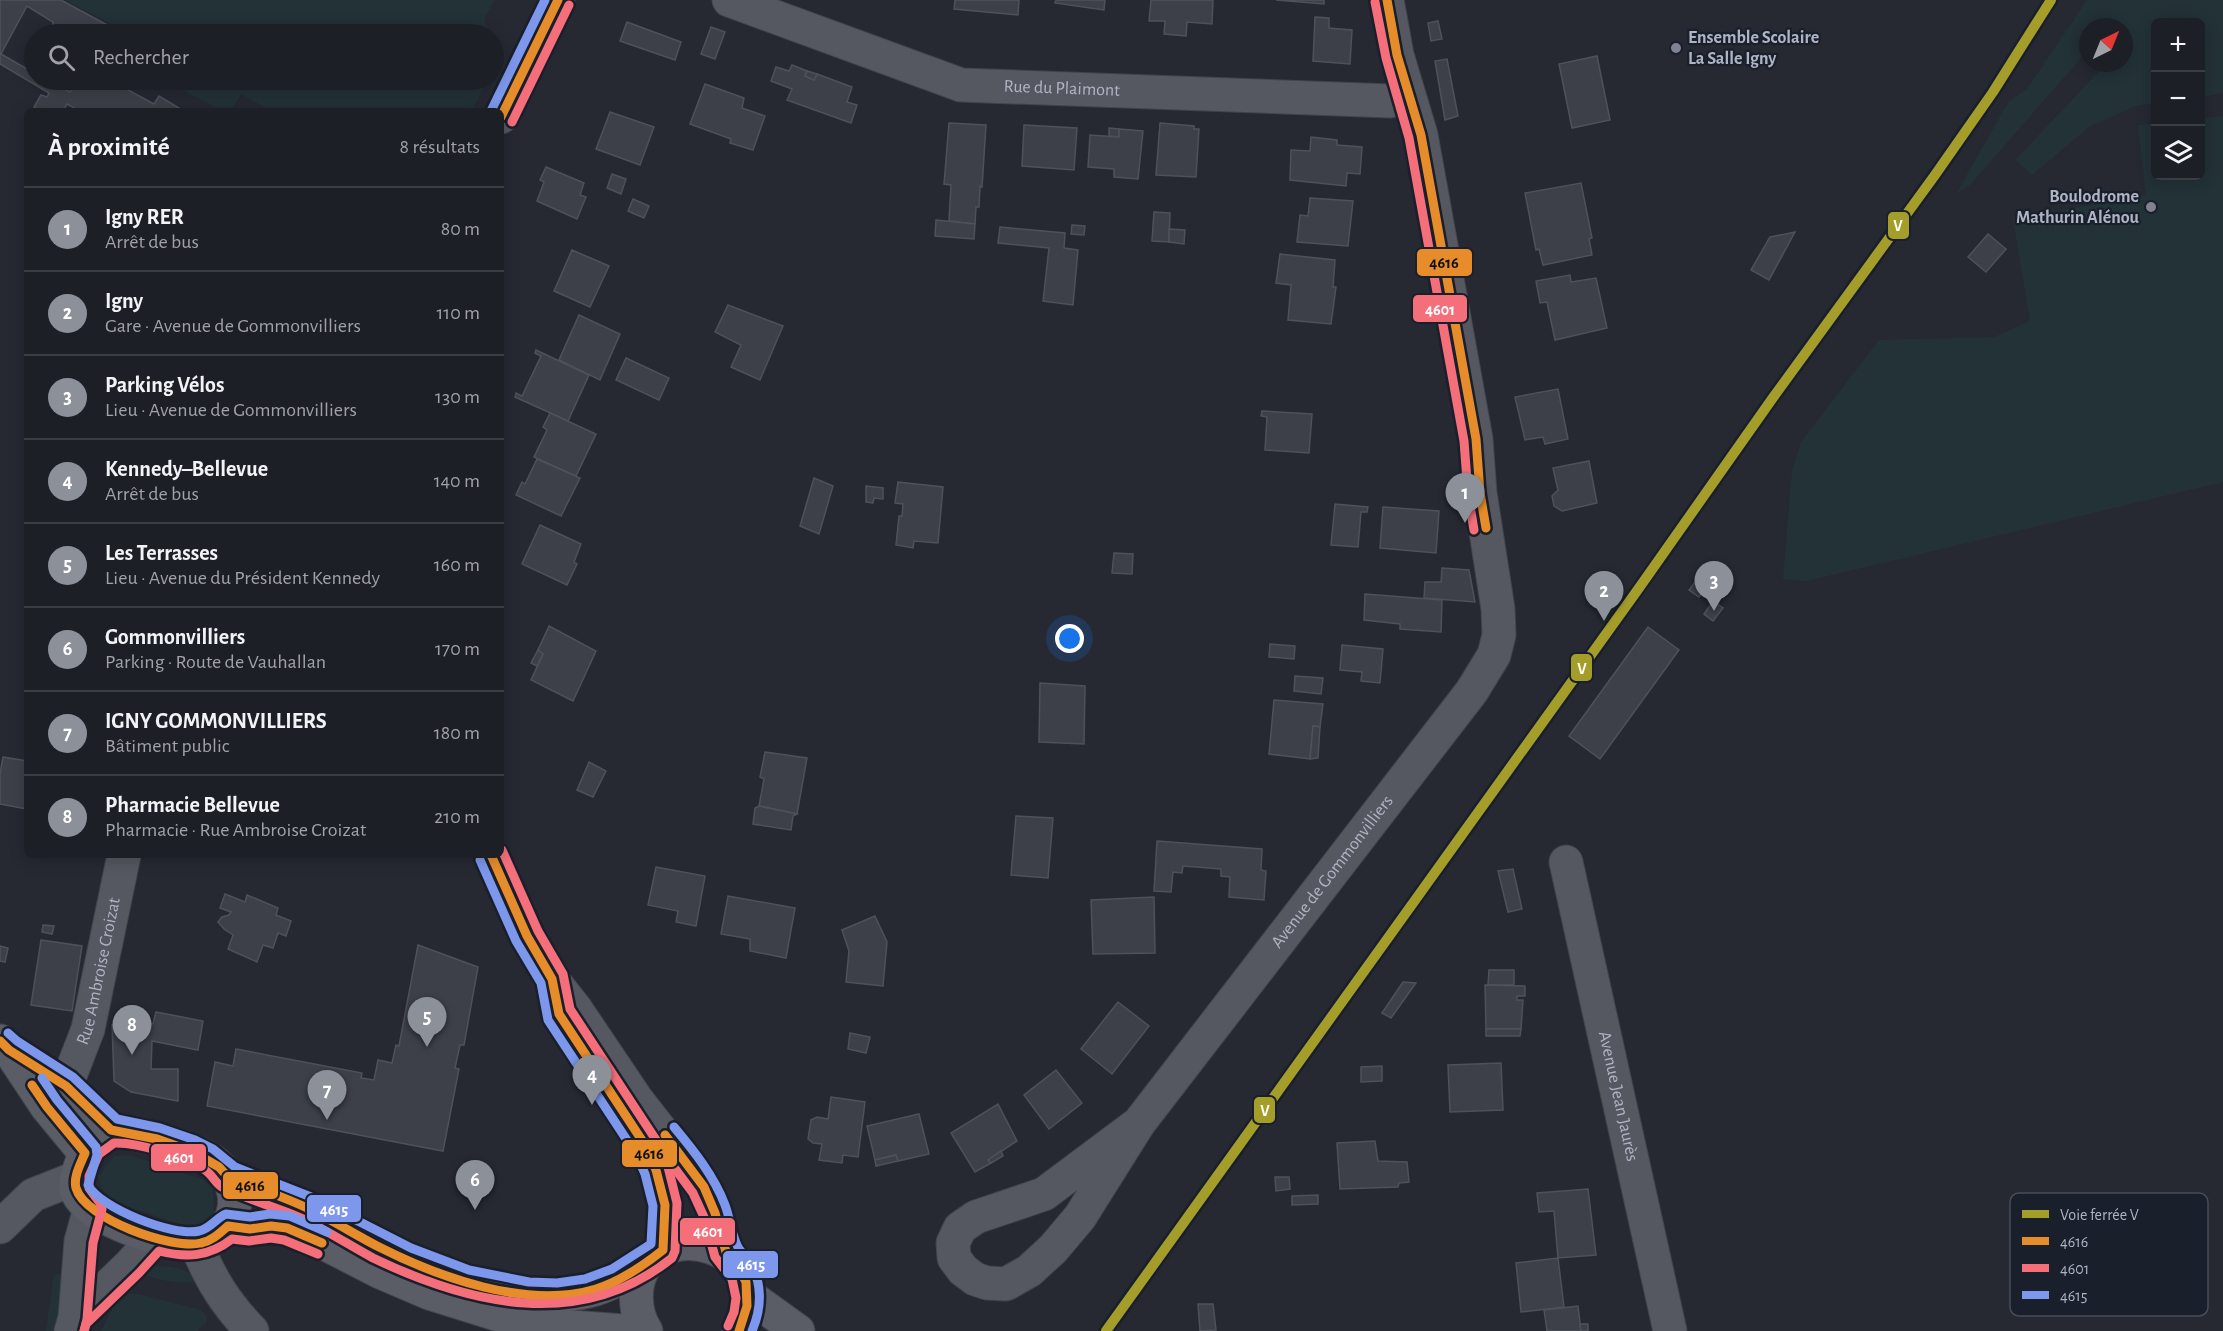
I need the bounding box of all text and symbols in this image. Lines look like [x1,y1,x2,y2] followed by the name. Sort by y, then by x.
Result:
[2079,18,2133,72] north arrow
[2151,18,2205,180] map controls
[2151,18,2205,72] button: +
[24,24,504,90] search box
[1688,29,1819,68] place label: Ensemble Scolaire La Salle Igny
[45,41,78,74] icon: search
[1669,41,1683,55] marker: Ensemble Scolaire La Salle Igny
[93,46,189,68] text: Rechercher
[2151,72,2205,126] button: −
[1003,78,1121,100] street label: Rue du Plaimont
[2151,126,2205,180] button: layers
[48,134,170,160] text: À proximité
[400,137,480,157] text: 8 résultats
[2016,188,2140,227] place label: Boulodrome Mathurin Alénou
[2144,200,2158,214] marker: Boulodrome Mathurin Alénou
[105,206,184,228] text: Igny RER
[1887,211,1910,240] line badge: V
[1893,218,1903,234] text: V
[64,219,71,239] text: 1
[441,219,480,239] text: 80 m
[105,232,199,252] text: Arrêt de bus
[1416,248,1473,277] line badge: 4616
[1429,255,1459,271] text: 4616
[105,290,143,312] text: Igny
[1412,294,1468,323] line badge: 4601
[1425,302,1455,318] text: 4601
[63,303,72,323] text: 2
[436,303,480,323] text: 110 m
[105,316,361,336] text: Gare · Avenue de Gommonvilliers
[105,374,224,396] text: Parking Vélos
[63,387,72,407] text: 3
[435,387,480,407] text: 130 m
[105,400,357,420] text: Lieu · Avenue de Gommonvilliers
[105,458,268,480] text: Kennedy–Bellevue
[62,471,73,491] text: 4
[434,471,480,491] text: 140 m
[1446,474,1484,523] pin: 1
[105,484,199,504] text: Arrêt de bus
[105,542,218,564] text: Les Terrasses
[63,555,72,575] text: 5
[434,555,480,575] text: 160 m
[1694,562,1734,611] pin: 3
[105,568,380,588] text: Lieu · Avenue du Président Kennedy
[1584,572,1624,621] pin: 2
[1055,624,1084,653] your location
[105,626,245,648] text: Gommonvilliers
[63,639,72,659] text: 6
[435,639,480,659] text: 170 m
[105,652,326,672] text: Parking · Route de Vauhallan
[1570,653,1593,682] line badge: V
[1577,661,1587,677] text: V
[105,710,327,732] text: IGNY GOMMONVILLIERS
[63,723,72,743] text: 7
[434,723,480,743] text: 180 m
[105,736,230,756] text: Bâtiment public
[1268,792,1397,952] street label: Avenue de Gommonvilliers
[105,794,280,816] text: Pharmacie Bellevue
[63,807,72,827] text: 8
[434,807,480,827] text: 210 m
[105,820,366,840] text: Pharmacie · Rue Ambroise Croizat
[74,896,124,1047] street label: Rue Ambroise Croizat
[408,998,446,1047] pin: 5
[112,1006,152,1055] pin: 8
[1595,1030,1641,1163] street label: Avenue Jean Jaurès
[572,1056,612,1105] pin: 4
[308,1070,346,1120] pin: 7
[1253,1096,1276,1124] line badge: V
[1260,1103,1270,1119] text: V
[621,1139,678,1168] line badge: 4616
[150,1143,207,1172] line badge: 4601
[634,1146,664,1162] text: 4616
[164,1150,194,1166] text: 4601
[456,1160,494,1210] pin: 6
[222,1171,279,1200] line badge: 4616
[235,1178,265,1194] text: 4616
[2010,1193,2208,1316] legend
[306,1194,362,1223] line badge: 4615
[320,1202,348,1218] text: 4615
[2060,1207,2139,1223] text: Voie ferrée V
[679,1217,736,1246] line badge: 4601
[693,1224,723,1240] text: 4601
[2060,1234,2088,1250] text: 4616
[722,1250,779,1279] line badge: 4615
[737,1257,765,1273] text: 4615
[2060,1261,2089,1277] text: 4601
[2060,1288,2087,1304] text: 4615

